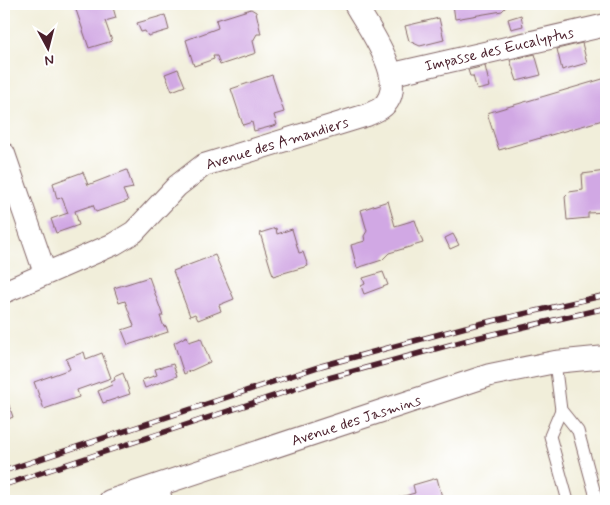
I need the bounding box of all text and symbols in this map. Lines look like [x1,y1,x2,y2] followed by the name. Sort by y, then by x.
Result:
[22,22,72,72] north arrow
[423,23,576,77] street label: Impasse des Eucalyptus
[44,50,55,69] text: N
[203,113,352,175] street label: Avenue des Amandiers
[289,390,424,451] street label: Avenue des Jasmins

